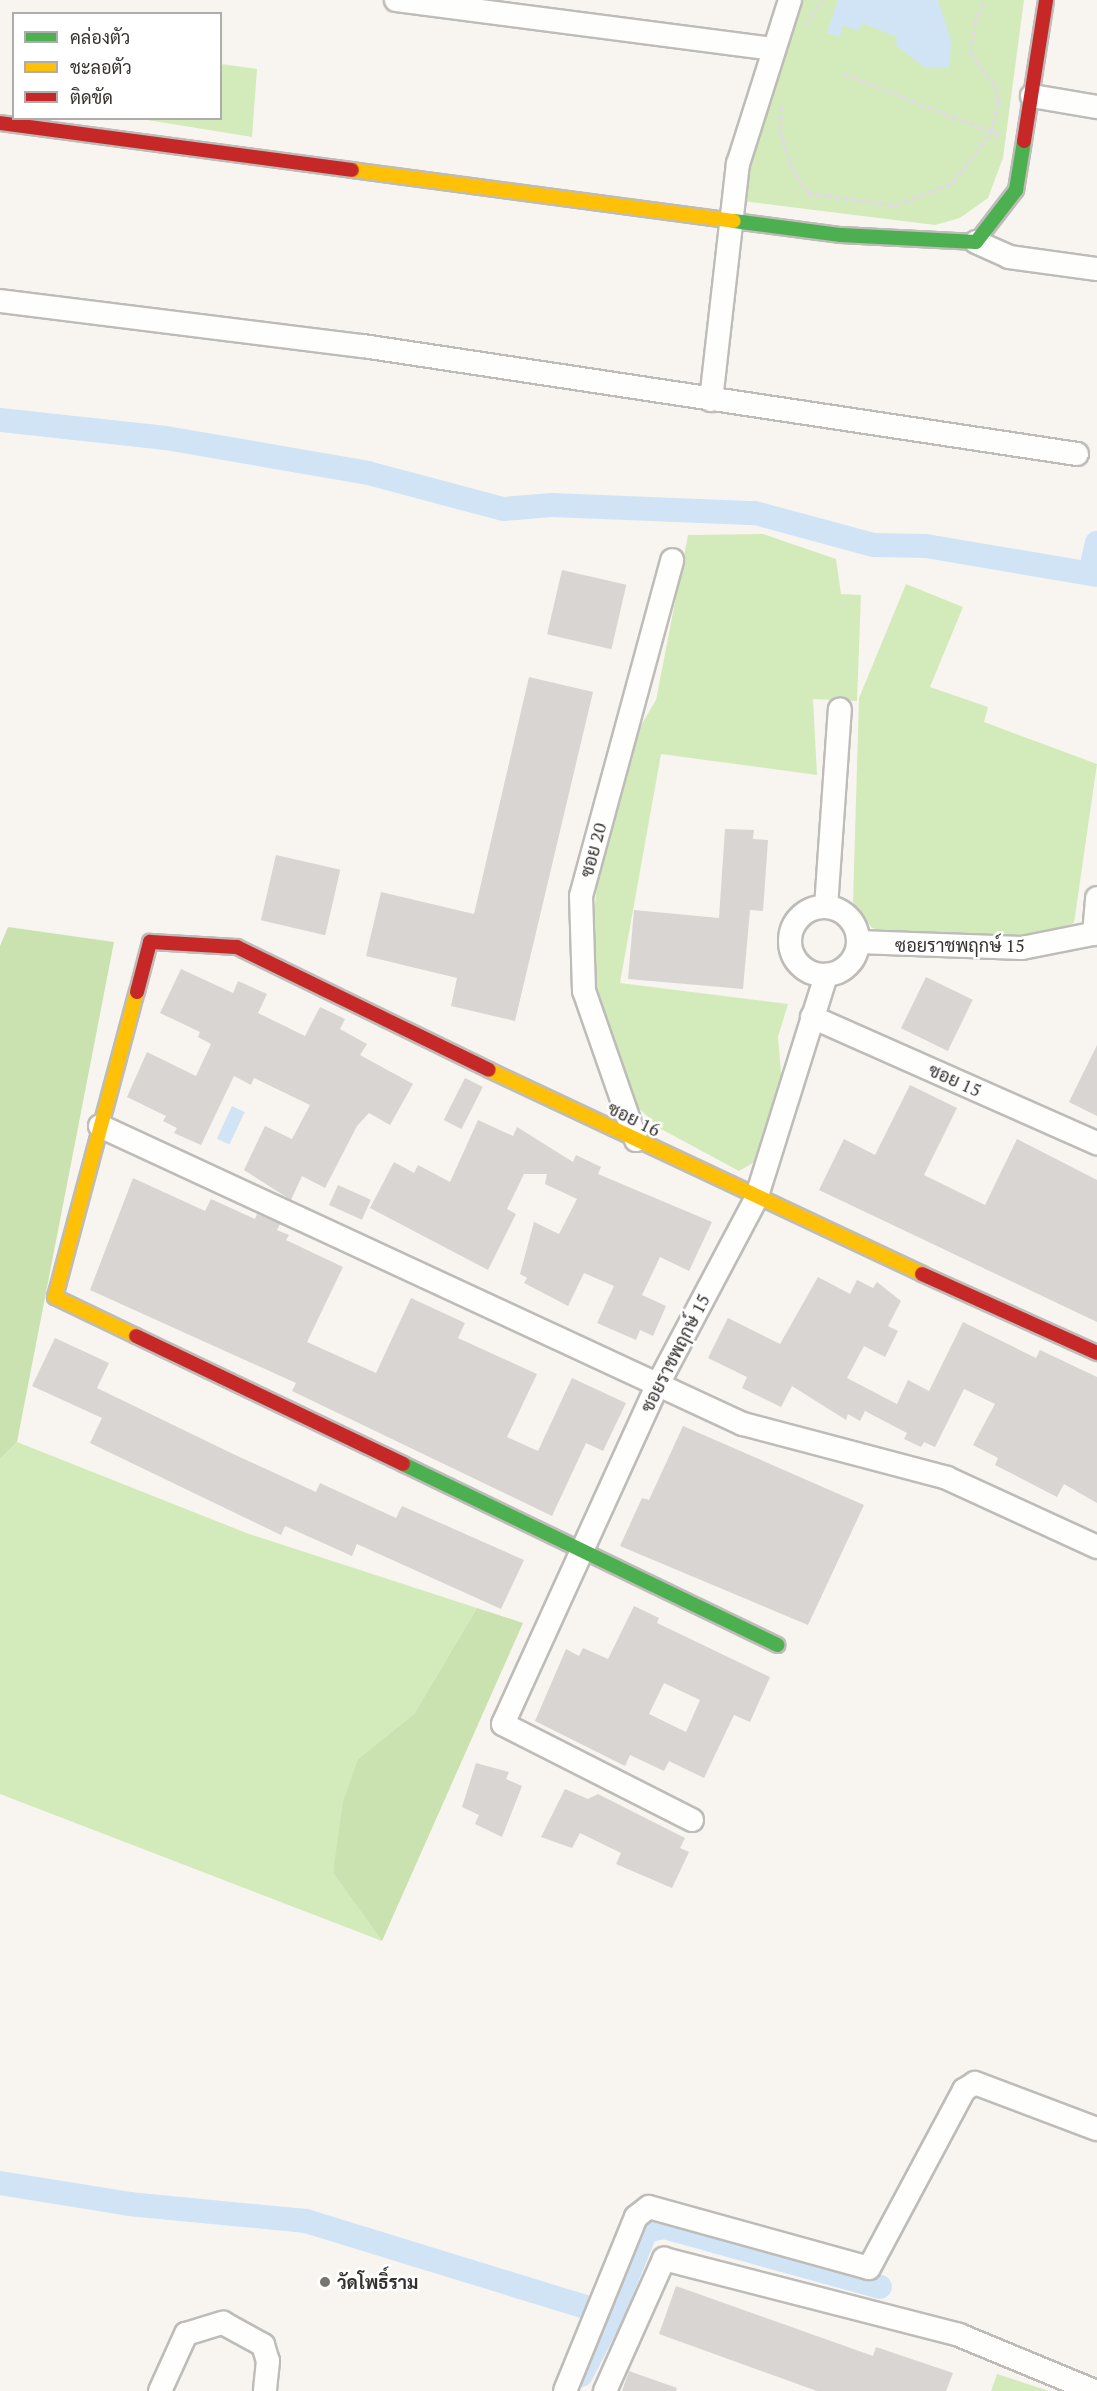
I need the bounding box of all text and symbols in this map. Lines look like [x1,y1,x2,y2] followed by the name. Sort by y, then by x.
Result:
[12,12,222,120] legend
[70,25,130,49] text: คล่องตัว
[70,55,132,79] text: ชะลอตัว
[70,85,113,109] text: ติดขัด
[575,820,611,880] street label: ซอย 20
[895,934,1025,956] street label: ซอยราชพฤกษ์ 15
[925,1059,985,1101] street label: ซอย 15
[604,1097,664,1141] street label: ซอย 16
[636,1290,714,1416] street label: ซอยราชพฤกษ์ 15
[337,2271,418,2293] place label: วัดโพธิ์ราม
[318,2275,332,2289] marker: วัดโพธิ์ราม

